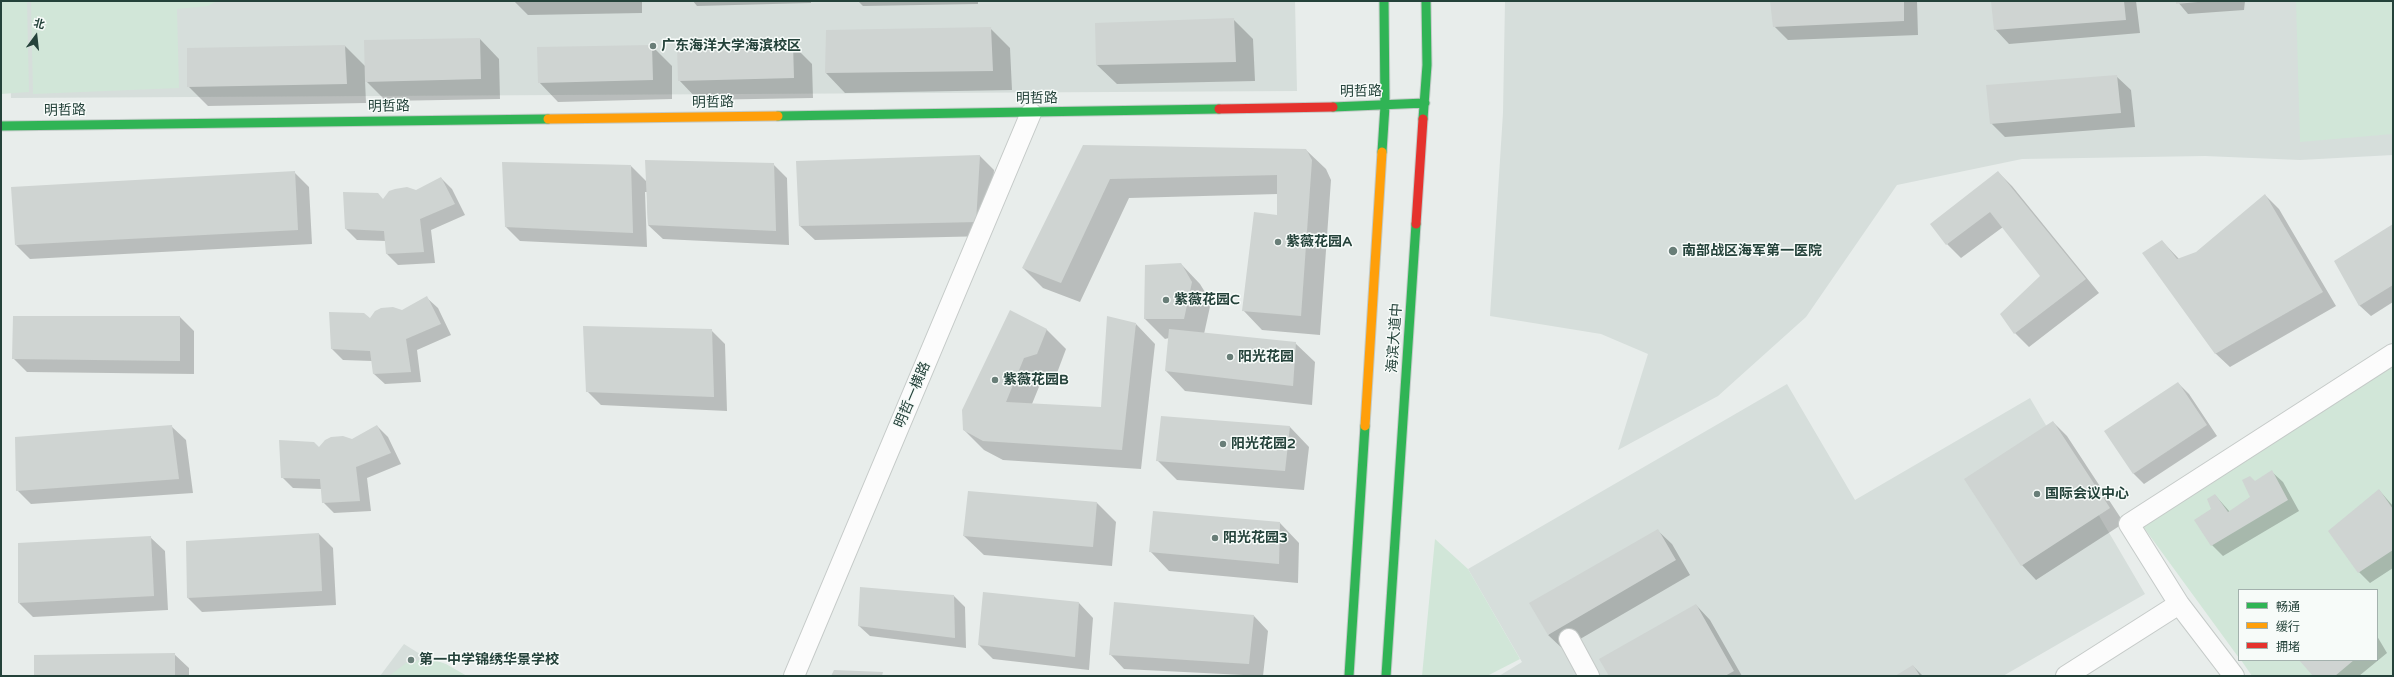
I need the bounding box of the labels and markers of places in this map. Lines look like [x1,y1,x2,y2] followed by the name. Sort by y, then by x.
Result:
[661,38,801,54] place label: 广东海洋大学海滨校区
[648,41,658,51] marker: 广东海洋大学海滨校区
[1286,234,1352,250] place label: 紫薇花园A
[1273,237,1283,247] marker: 紫薇花园A
[1682,243,1822,259] place label: 南部战区海军第一医院
[1667,245,1679,257] marker: 南部战区海军第一医院
[1174,292,1240,308] place label: 紫薇花园C
[1161,295,1171,305] marker: 紫薇花园C
[1238,349,1294,365] place label: 阳光花园
[1225,352,1235,362] marker: 阳光花园
[1003,372,1069,388] place label: 紫薇花园B
[990,375,1000,385] marker: 紫薇花园B
[1231,436,1296,452] place label: 阳光花园2
[1218,439,1228,449] marker: 阳光花园2
[2045,486,2129,502] place label: 国际会议中心
[2032,489,2042,499] marker: 国际会议中心
[1223,530,1288,546] place label: 阳光花园3
[1210,533,1220,543] marker: 阳光花园3
[419,652,559,668] place label: 第一中学锦绣华景学校
[406,655,416,665] marker: 第一中学锦绣华景学校

